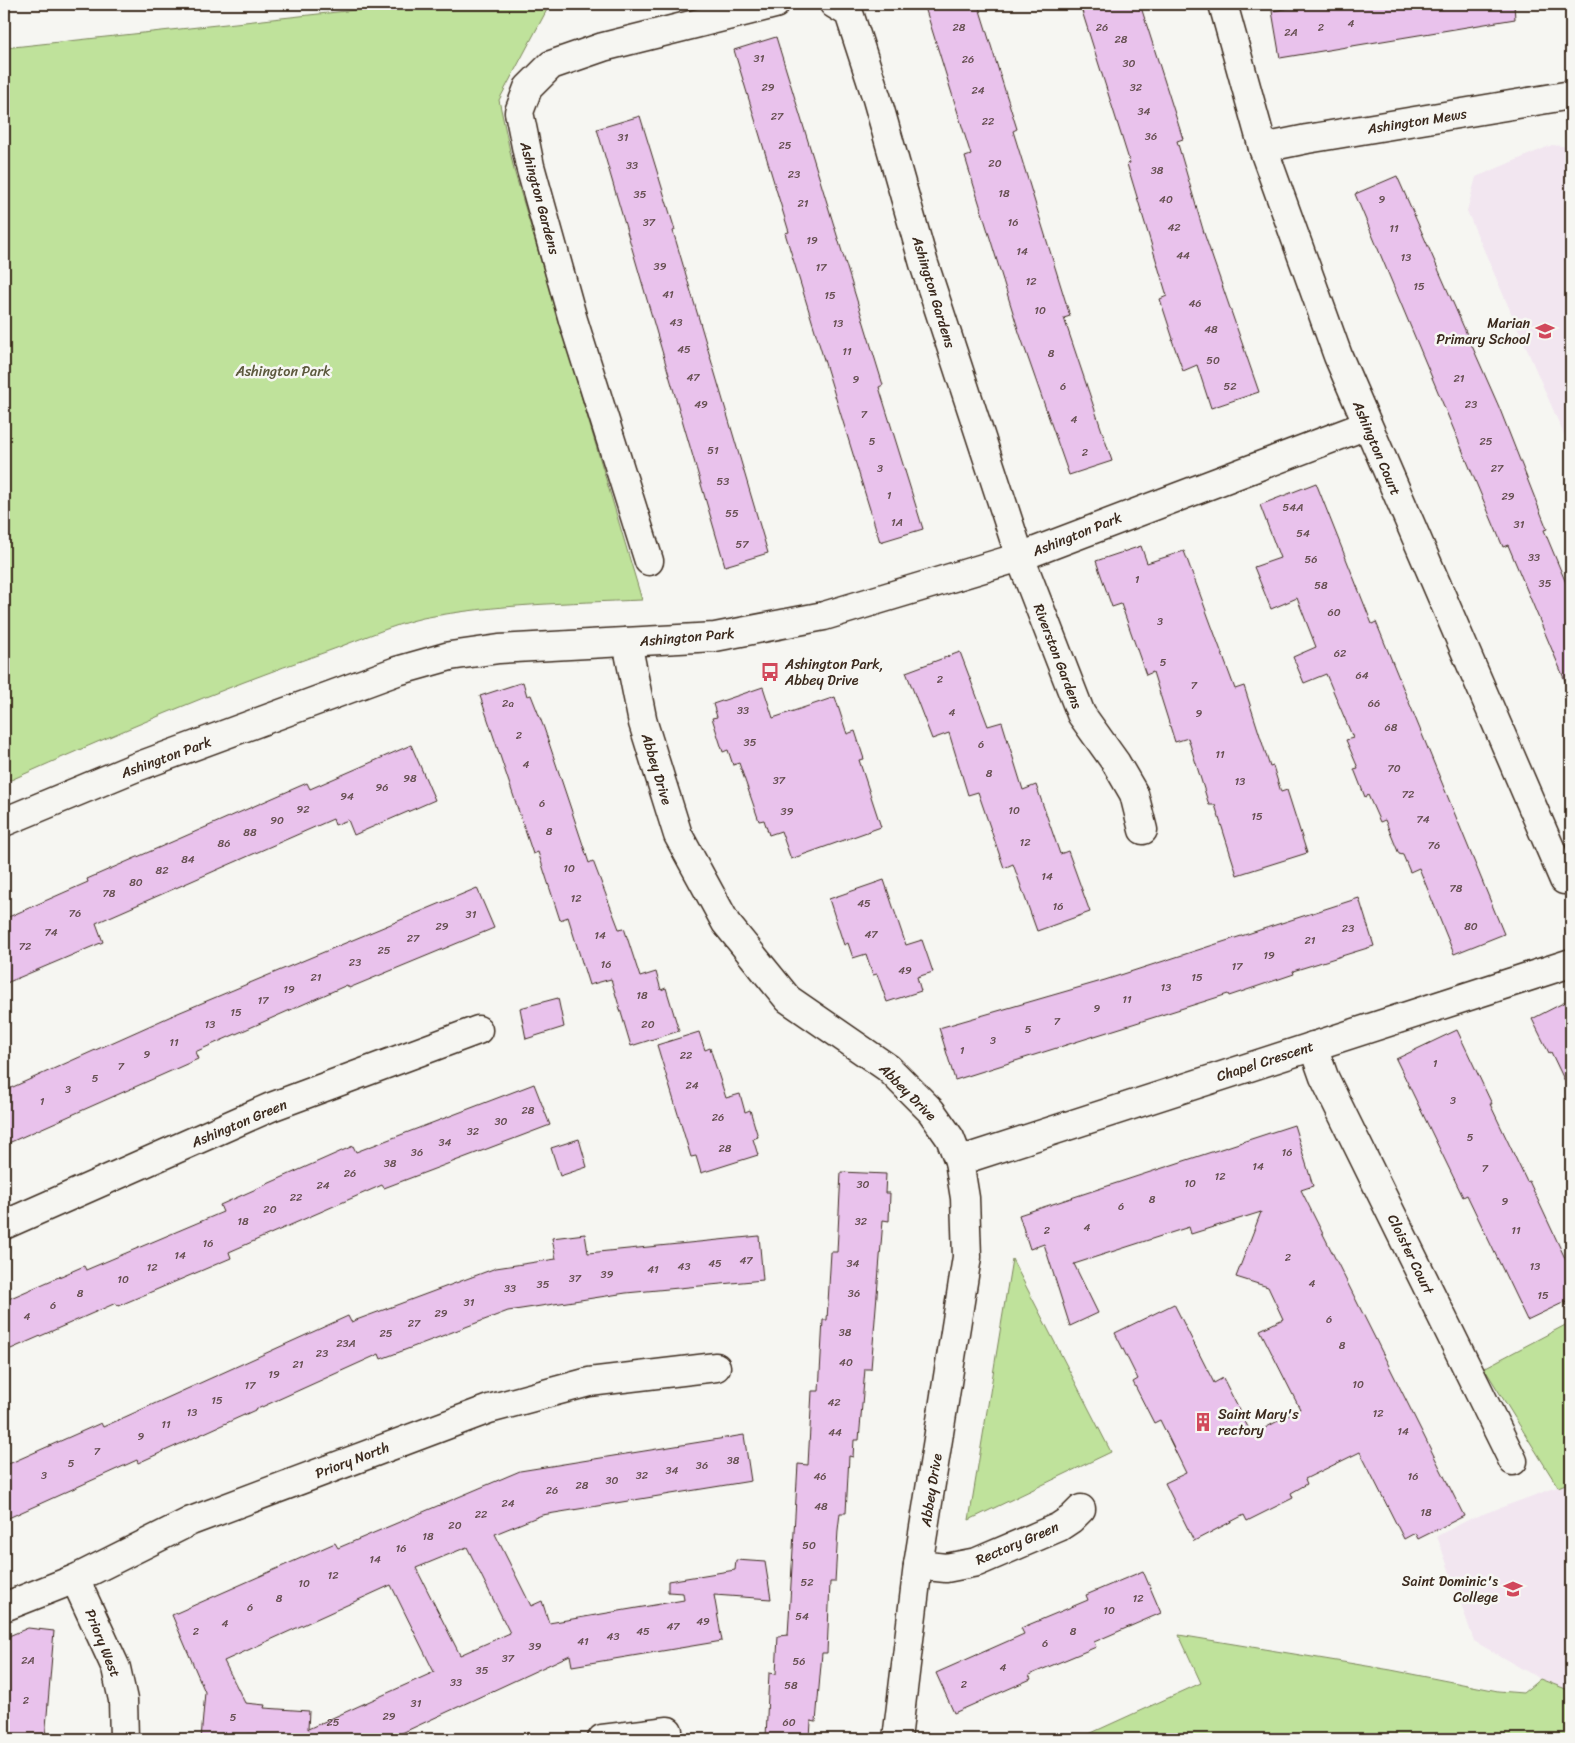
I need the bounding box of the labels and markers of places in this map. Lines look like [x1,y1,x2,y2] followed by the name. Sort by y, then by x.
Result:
[1436,311,1531,352] place label: Marian Primary School
[1534,320,1556,342] school or university icon: Marian Primary School
[784,652,883,693] place label: Ashington Park, Abbey Drive
[759,661,781,683] bus stop icon: Ashington Park, Abbey Drive
[1218,1402,1299,1443] place label: Saint Mary's rectory
[1192,1411,1214,1433] building icon: Saint Mary's rectory
[1402,1569,1498,1610] place label: Saint Dominic's College
[1502,1578,1524,1600] school or university icon: Saint Dominic's College

